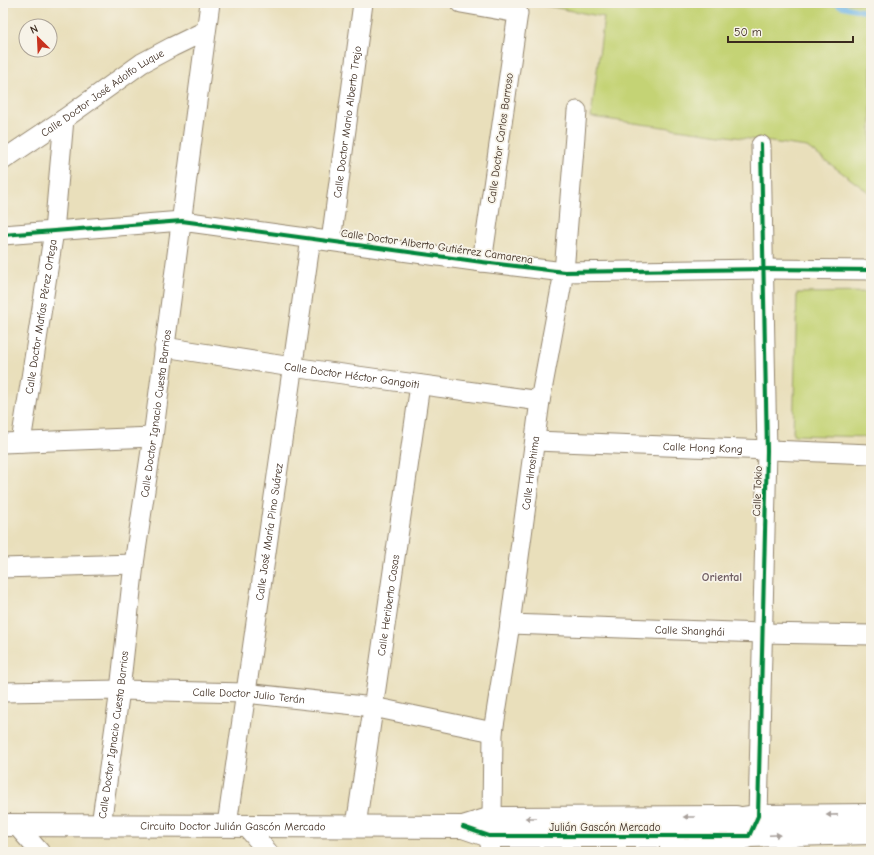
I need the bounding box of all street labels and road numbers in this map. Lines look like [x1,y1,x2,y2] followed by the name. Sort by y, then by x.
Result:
[331,45,364,199] street label: Calle Doctor Mario Alberto Trejo
[38,46,167,140] street label: Calle Doctor José Adolfo Luque
[485,72,516,204] street label: Calle Doctor Carlos Barroso
[340,227,534,266] street label: Calle Doctor Alberto Gutiérrez Camarena
[23,238,60,395] street label: Calle Doctor Matías Pérez Ortega
[138,329,174,499] street label: Calle Doctor Ignacio Cuesta Barrios
[283,360,420,391] street label: Calle Doctor Héctor Gangoiti
[519,435,542,511] street label: Calle Hiroshima
[663,440,743,456] street label: Calle Hong Kong
[253,462,286,601] street label: Calle José María Pino Suárez
[750,465,765,517] street label: Calle Tokio
[375,553,402,657] street label: Calle Heriberto Casas
[655,623,725,639] street label: Calle Shanghái
[96,650,131,820] street label: Calle Doctor Ignacio Cuesta Barrios
[192,686,306,707] street label: Calle Doctor Julio Terán
[140,820,326,833] street label: Circuito Doctor Julián Gascón Mercado
[549,821,661,834] street label: Julián Gascón Mercado

